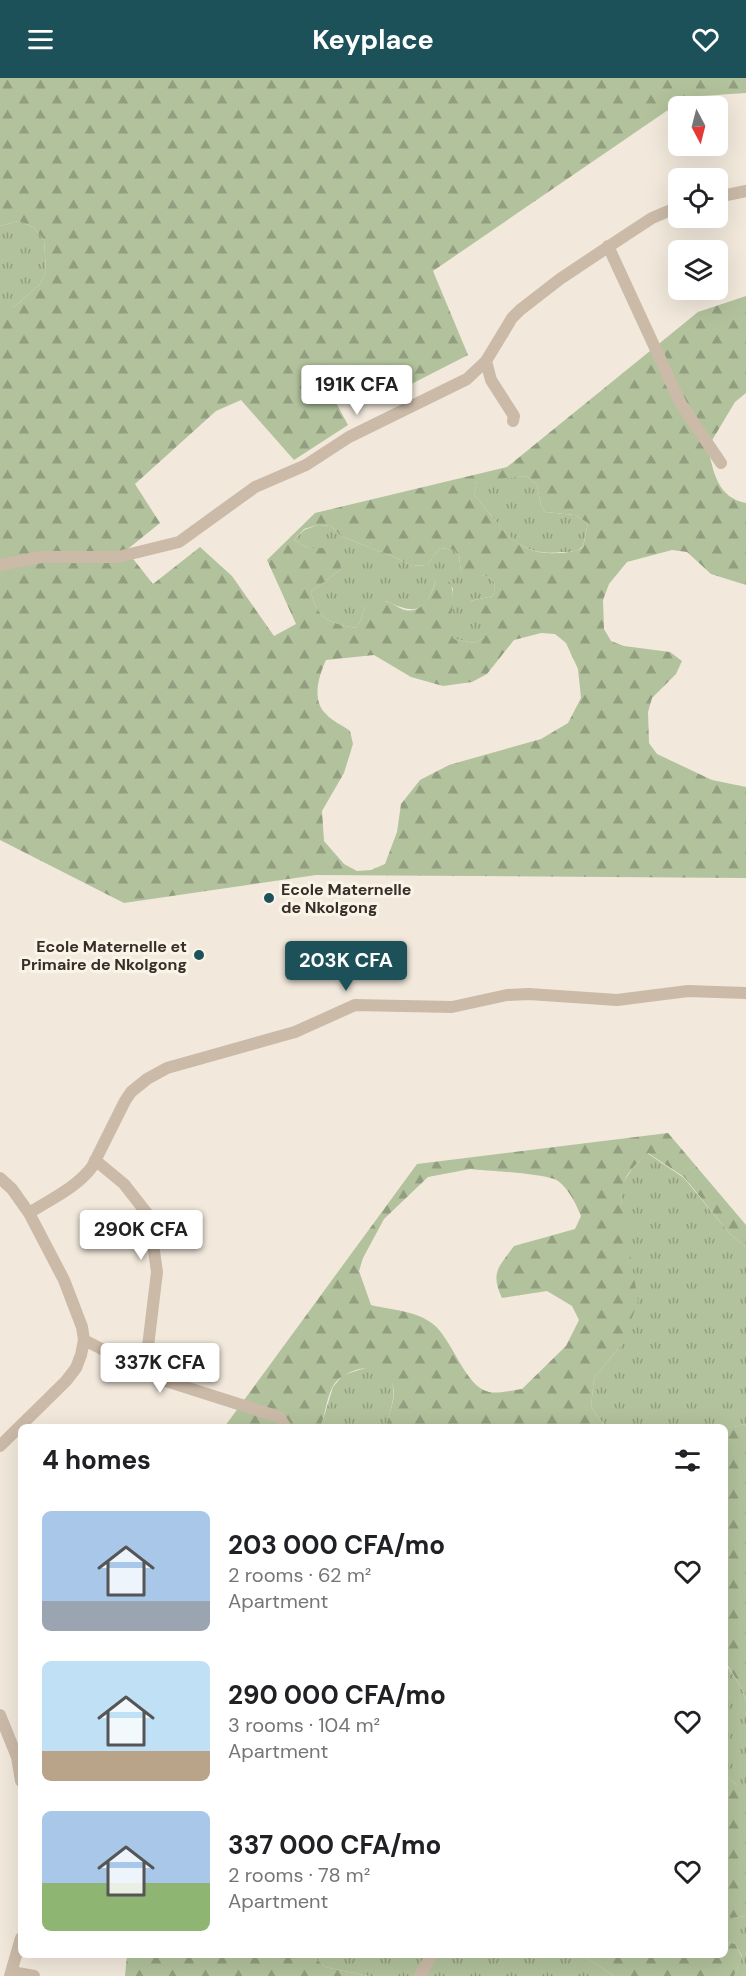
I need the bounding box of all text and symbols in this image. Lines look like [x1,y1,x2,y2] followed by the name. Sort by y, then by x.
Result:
[312,22,434,57] text: Keyplace
[24,23,57,56] icon: menu
[689,23,722,56] icon: heart
[668,96,728,156] north arrow
[668,96,728,300] map controls
[668,168,728,228] button: locate
[668,240,728,300] button: layers
[295,365,419,416] pin: 191K CFA
[315,371,399,397] text: 191K CFA
[281,879,412,918] place label: Ecole Maternelle de Nkolgong
[262,891,276,905] marker: Ecole Maternelle de Nkolgong
[21,936,187,975] place label: Ecole Maternelle et Primaire de Nkolgong
[284,941,408,992] pin: 203K CFA
[299,947,393,973] text: 203K CFA
[192,948,206,962] marker: Ecole Maternelle et Primaire de Nkolgong
[79,1210,203,1261] pin: 290K CFA
[94,1216,188,1242] text: 290K CFA
[98,1343,222,1394] pin: 337K CFA
[114,1349,206,1375] text: 337K CFA
[42,1443,151,1477] text: 4 homes
[671,1444,704,1477] icon: filters
[228,1528,445,1562] text: 203 000 CFA/mo
[90,1535,162,1607] icon: home
[671,1555,704,1588] icon: heart
[228,1562,371,1588] text: 2 rooms · 62 m²
[228,1588,328,1614] text: Apartment
[228,1678,446,1712] text: 290 000 CFA/mo
[90,1685,162,1757] icon: home
[671,1705,704,1738] icon: heart
[228,1712,380,1738] text: 3 rooms · 104 m²
[228,1738,328,1764] text: Apartment
[228,1828,441,1862] text: 337 000 CFA/mo
[90,1835,162,1907] icon: home
[671,1855,704,1888] icon: heart
[228,1862,370,1888] text: 2 rooms · 78 m²
[228,1888,328,1914] text: Apartment

